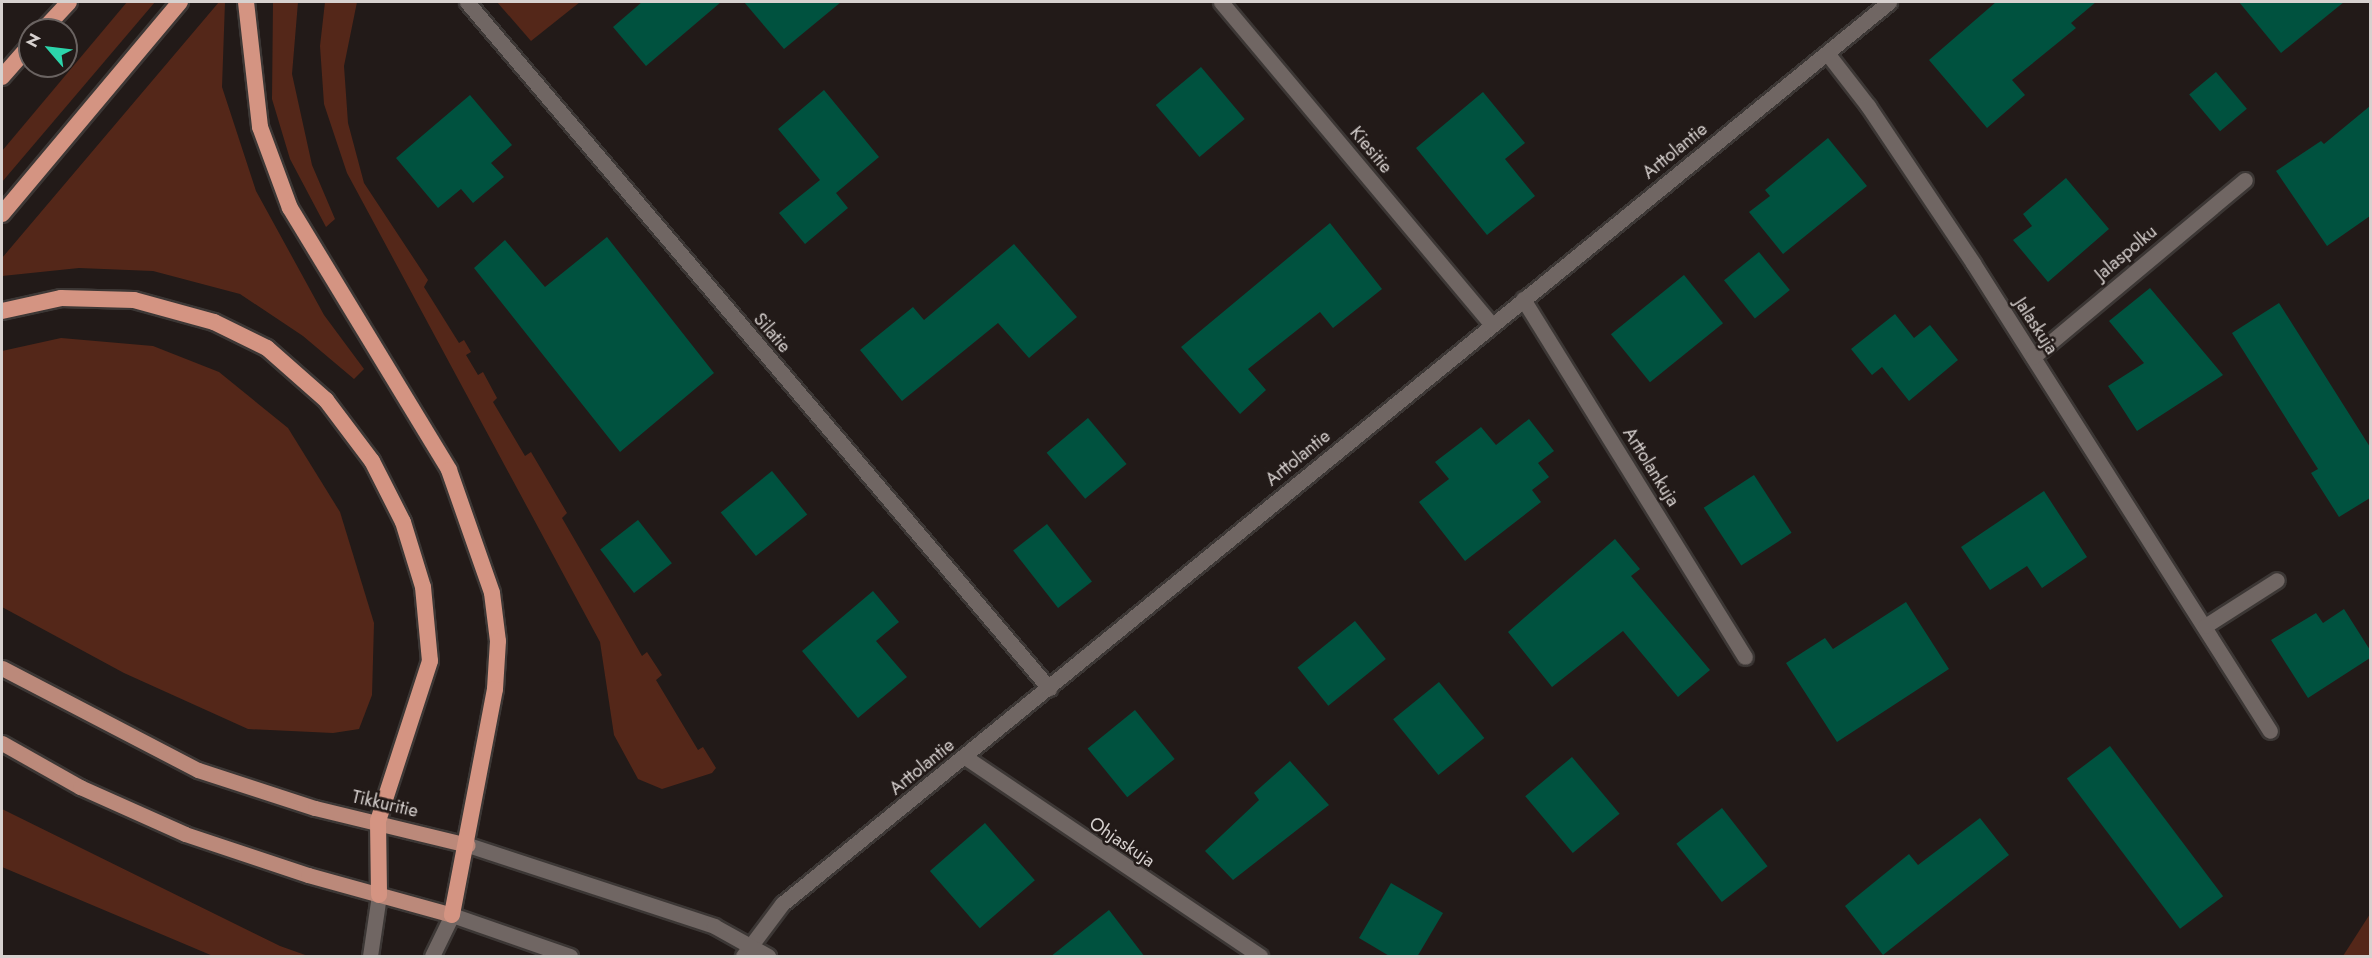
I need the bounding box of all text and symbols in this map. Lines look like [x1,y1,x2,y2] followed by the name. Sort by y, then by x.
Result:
[18,18,78,78] north arrow
[20,29,47,51] text: N
[1638,118,1712,184] street label: Arttolantie
[1345,122,1397,178] street label: Kiesitie
[2091,221,2161,285] street label: Jalaspolku
[2010,294,2062,358] street label: Jalaskuja
[749,309,795,357] street label: Silatie
[1618,423,1684,511] street label: Arttolankuja
[1261,425,1335,491] street label: Arttolantie
[885,734,959,800] street label: Arttolantie
[350,786,420,822] street label: Tikkuritie
[1085,812,1159,872] street label: Ohjaskuja

